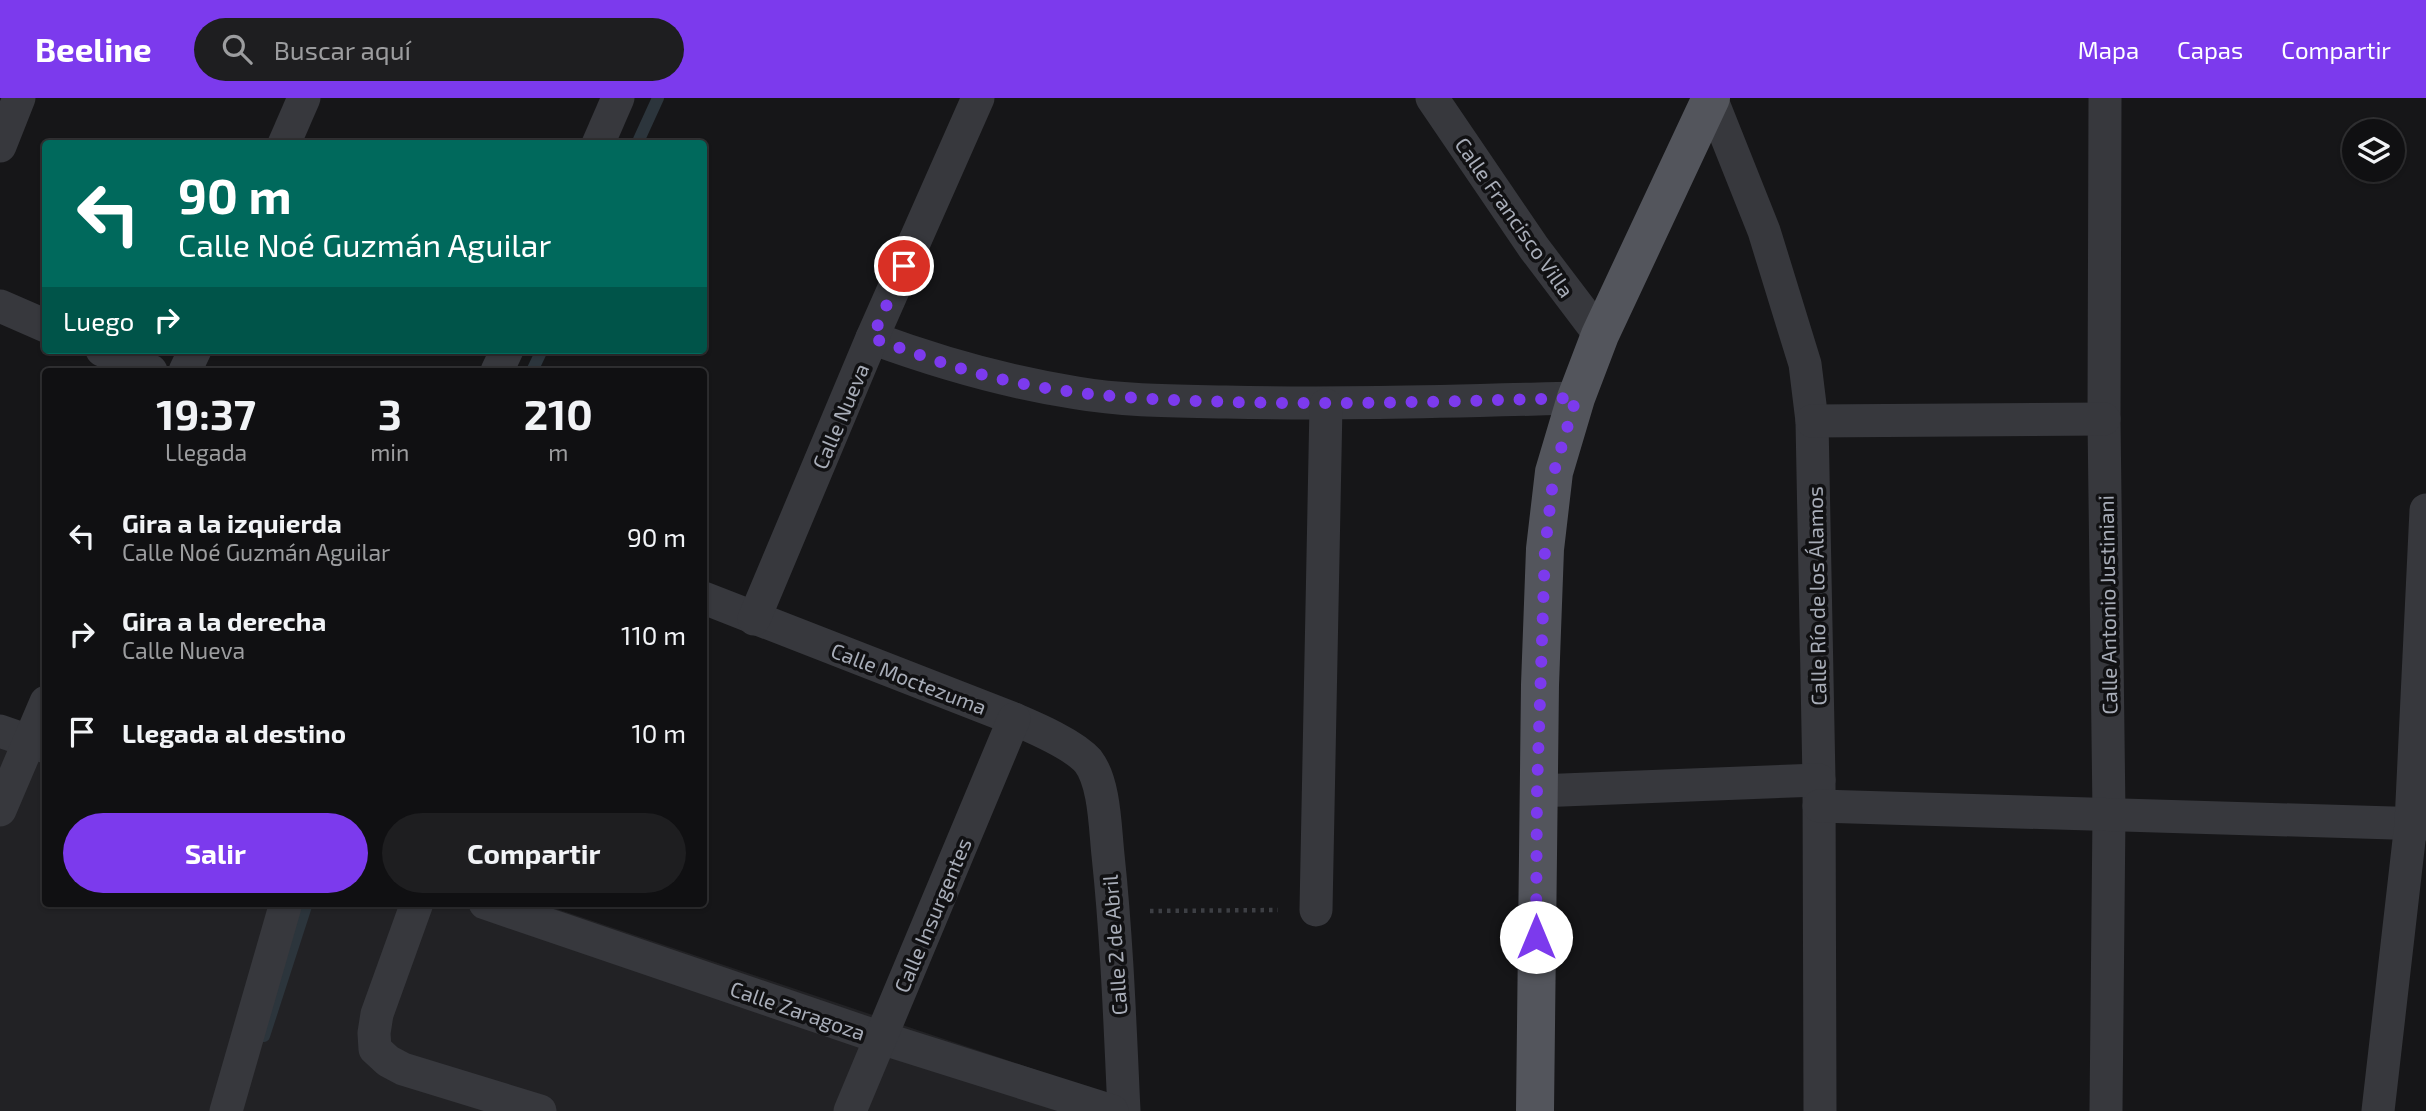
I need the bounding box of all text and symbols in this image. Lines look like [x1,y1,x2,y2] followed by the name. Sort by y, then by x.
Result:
[194,18,684,81] search box
[35,29,152,69] text: Beeline
[218,30,256,68] icon: search
[274,34,411,65] text: Buscar aquí
[2078,35,2139,64] text: Mapa
[2177,35,2243,64] text: Capas
[2281,35,2391,64] text: Compartir
[2342,119,2405,182] map controls
[2342,119,2405,182] button: layers
[1450,132,1580,302] street label: Calle Francisco Villa
[178,165,292,224] text: 90 m
[63,168,154,259] icon: left
[178,225,551,263] text: Calle Noé Guzmán Aguilar
[874,236,934,296] pin
[885,247,923,285] icon: arrive
[148,301,186,339] icon: right
[63,305,134,336] text: Luego
[807,359,873,473] street label: Calle Nueva
[156,388,256,438] text: 19:37
[378,388,402,438] text: 3
[524,388,593,438] text: 210
[165,438,247,466] text: Llegada
[370,438,409,466] text: min
[548,438,568,466] text: m
[1802,486,1830,706] street label: Calle Río de los Álamos
[2093,495,2121,715] street label: Calle Antonio Justiniani
[122,507,342,538] text: Gira a la izquierda
[63,517,101,555] icon: left
[627,521,686,552] text: 90 m
[122,538,390,566] text: Calle Noé Guzmán Aguilar
[122,605,326,636] text: Gira a la derecha
[63,615,101,653] icon: right
[621,619,686,650] text: 110 m
[122,636,245,664] text: Calle Nueva
[828,637,990,719] street label: Calle Moctezuma
[63,713,101,751] icon: arrive
[122,717,346,748] text: Llegada al destino
[631,717,686,748] text: 10 m
[63,813,368,893] button: Salir
[382,813,686,893] button: Compartir
[888,834,976,996] street label: Calle Insurgentes
[1097,873,1131,1016] street label: Calle 2 de Abril
[1499,900,1573,974] position arrow
[727,975,869,1045] street label: Calle Zaragoza

